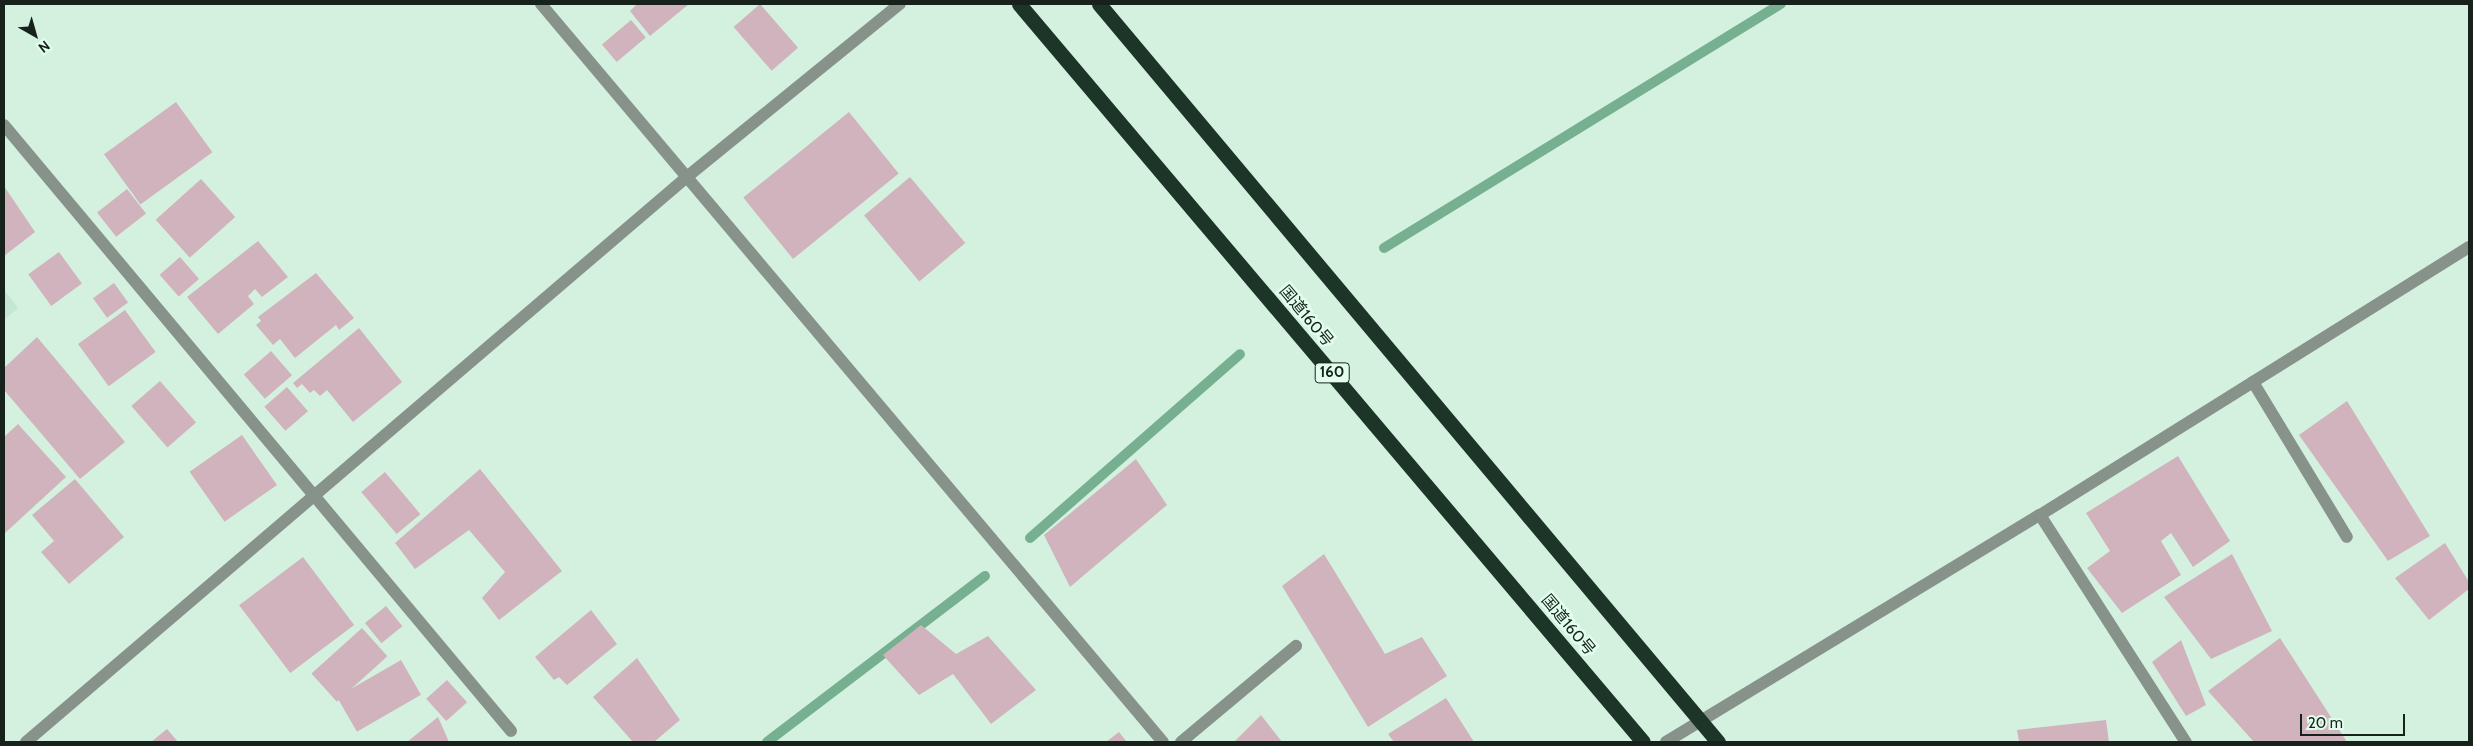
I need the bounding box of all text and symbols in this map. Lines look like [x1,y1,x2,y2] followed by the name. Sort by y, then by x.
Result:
[10,10,60,60] north arrow
[35,37,54,57] text: N
[1275,282,1337,350] street label: 国道160号
[1314,360,1350,386] road number: 160
[1537,591,1599,659] street label: 国道160号
[2303,704,2408,736] scale bar
[2308,714,2343,732] text: 20 m

